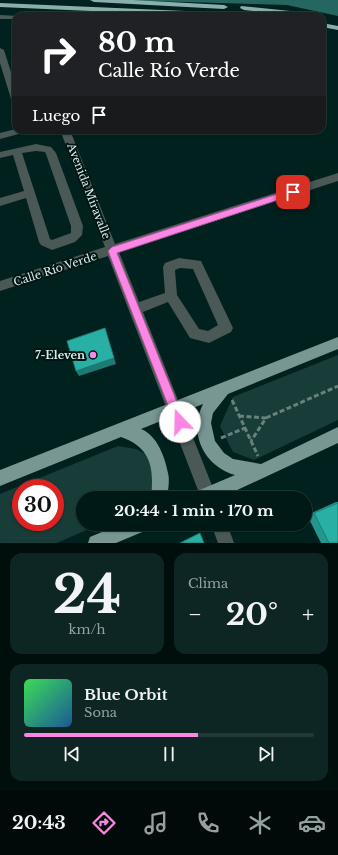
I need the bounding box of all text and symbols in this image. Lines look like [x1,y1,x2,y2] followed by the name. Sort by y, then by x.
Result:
[98,25,175,60] text: 80 m
[32,28,84,80] icon: right
[98,60,240,82] text: Calle Río Verde
[88,104,110,126] icon: arrive
[32,106,80,125] text: Luego
[64,140,114,241] street label: Avenida Miravalle
[276,175,310,209] pin
[282,181,304,203] icon: arrive
[12,249,98,289] street label: Calle Río Verde
[35,348,85,362] place label: 7-Eleven
[88,350,98,360] marker: 7-Eleven
[159,401,201,443] position arrow
[12,479,64,531] speed limit sign: 30
[114,501,274,520] text: 20:44 · 1 min · 170 m
[53,563,121,627] text: 24
[188,575,228,592] text: Clima
[226,596,278,633] text: 20°
[188,601,202,628] text: −
[302,601,314,628] text: +
[69,621,105,638] text: km/h
[84,685,167,704] text: Blue Orbit
[84,704,117,721] text: Sona
[61,743,83,765] icon: previous
[158,743,180,765] icon: pause
[255,743,277,765] icon: next
[90,809,118,837] icon: directions
[142,809,170,837] icon: music
[194,809,222,837] icon: phone
[246,809,274,837] icon: climate
[298,809,326,837] icon: car
[12,812,66,834] text: 20:43

